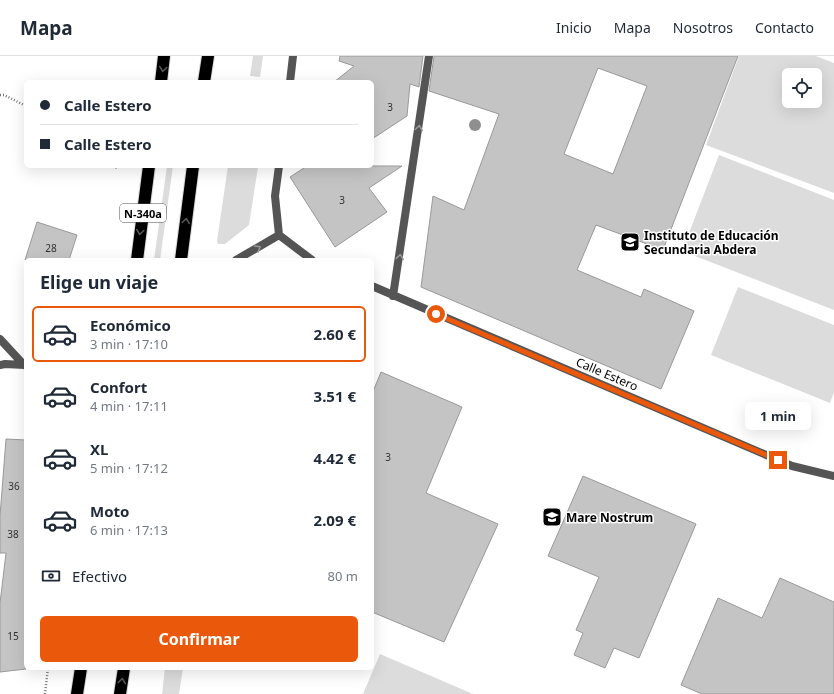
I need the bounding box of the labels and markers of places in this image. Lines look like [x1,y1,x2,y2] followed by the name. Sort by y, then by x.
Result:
[644,227,779,258] place label: Instituto de Educación Secundaria Abdera
[619,231,641,253] school or university icon: Instituto de Educación Secundaria Abdera
[541,506,563,528] school or university icon: Mare Nostrum
[566,509,653,526] place label: Mare Nostrum

